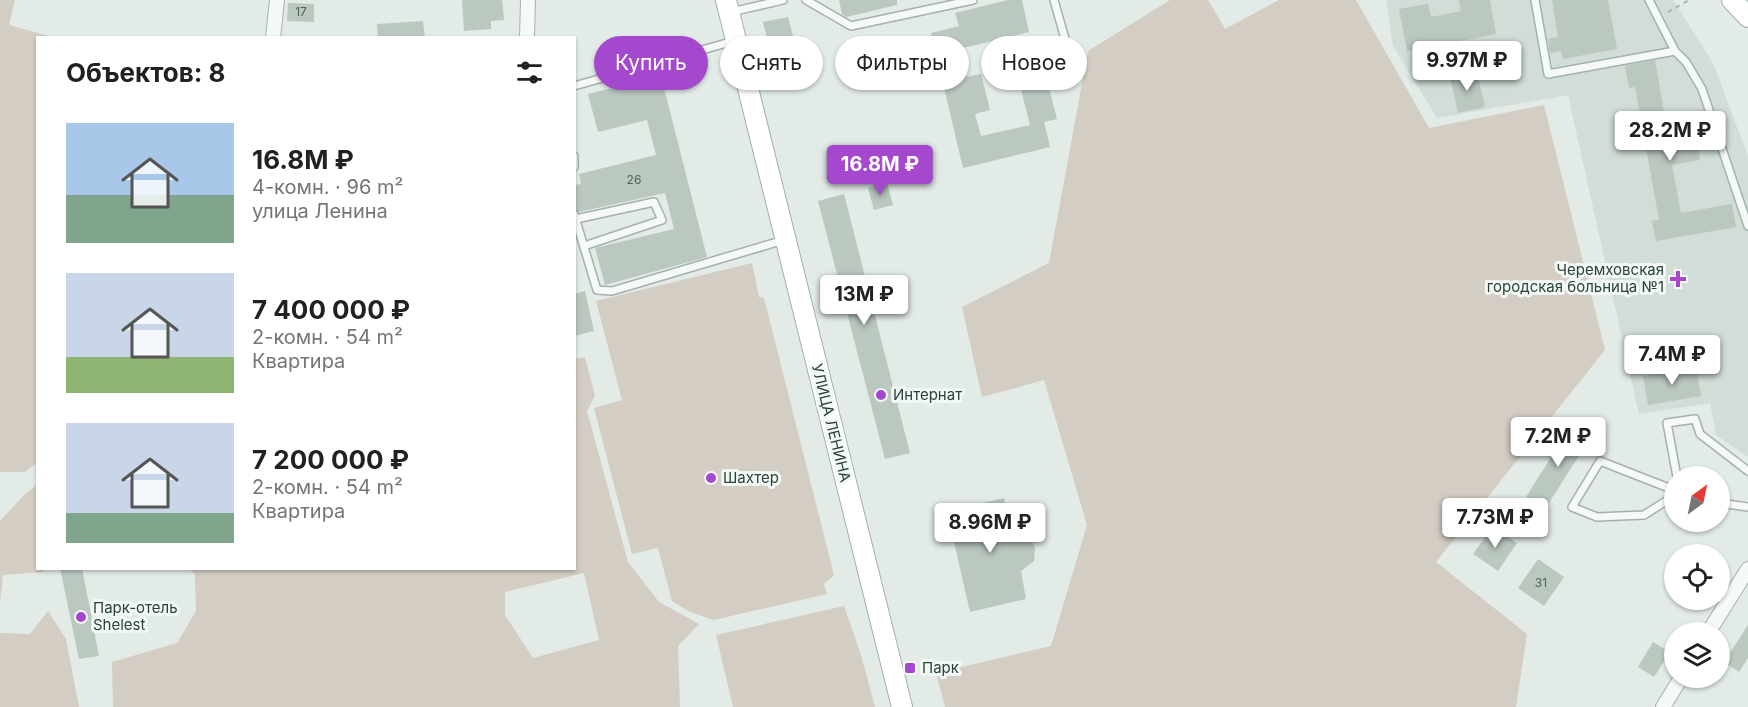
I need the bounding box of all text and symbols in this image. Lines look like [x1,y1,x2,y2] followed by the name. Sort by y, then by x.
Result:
[295,4,307,19] house number: 17
[594,36,708,90] chip: Купить
[720,36,823,90] chip: Снять
[835,36,969,90] chip: Фильтры
[981,36,1087,90] chip: Новое
[1412,41,1522,92] pin: 9.97M ₽
[1426,48,1508,72] text: 9.97M ₽
[513,56,546,89] icon: filters
[66,57,226,88] text: Объектов: 8
[1615,111,1725,162] pin: 28.2M ₽
[1629,118,1711,142] text: 28.2M ₽
[252,144,354,175] text: 16.8M ₽
[825,145,935,196] pin: 16.8M ₽
[114,147,186,219] icon: home
[841,152,919,176] text: 16.8M ₽
[627,172,641,187] house number: 26
[252,175,403,199] text: 4-комн. · 96 m²
[252,199,388,223] text: улица Ленина
[1487,260,1664,296] place label: Черемховская городская больница №1
[1669,270,1687,288] marker: Черемховская городская больница №1
[822,275,906,326] pin: 13M ₽
[834,282,894,306] text: 13M ₽
[252,294,410,325] text: 7 400 000 ₽
[114,297,186,369] icon: home
[252,325,403,349] text: 2-комн. · 54 m²
[1623,335,1721,386] pin: 7.4M ₽
[1638,342,1706,366] text: 7.4M ₽
[252,349,345,373] text: Квартира
[808,362,855,484] street label: УЛИЦА ЛЕНИНА
[893,385,962,404] place label: Интернат
[874,388,888,402] marker: Интернат
[1509,417,1607,468] pin: 7.2M ₽
[1525,424,1591,448] text: 7.2M ₽
[252,444,409,475] text: 7 200 000 ₽
[114,447,186,519] icon: home
[1664,466,1730,532] north arrow
[1664,466,1730,688] map controls
[723,468,779,487] place label: Шахтер
[704,471,718,485] marker: Шахтер
[252,475,403,499] text: 2-комн. · 54 m²
[1440,498,1550,549] pin: 7.73M ₽
[252,499,345,523] text: Квартира
[935,503,1045,554] pin: 8.96M ₽
[1456,505,1534,529] text: 7.73M ₽
[948,510,1032,534] text: 8.96M ₽
[1664,544,1730,610] button: locate
[1535,575,1547,590] house number: 31
[93,598,178,634] place label: Парк-отель Shelest
[74,610,88,624] marker: Парк-отель Shelest
[1664,622,1730,688] button: layers
[922,658,959,677] place label: Парк
[903,661,917,675] marker: Парк

